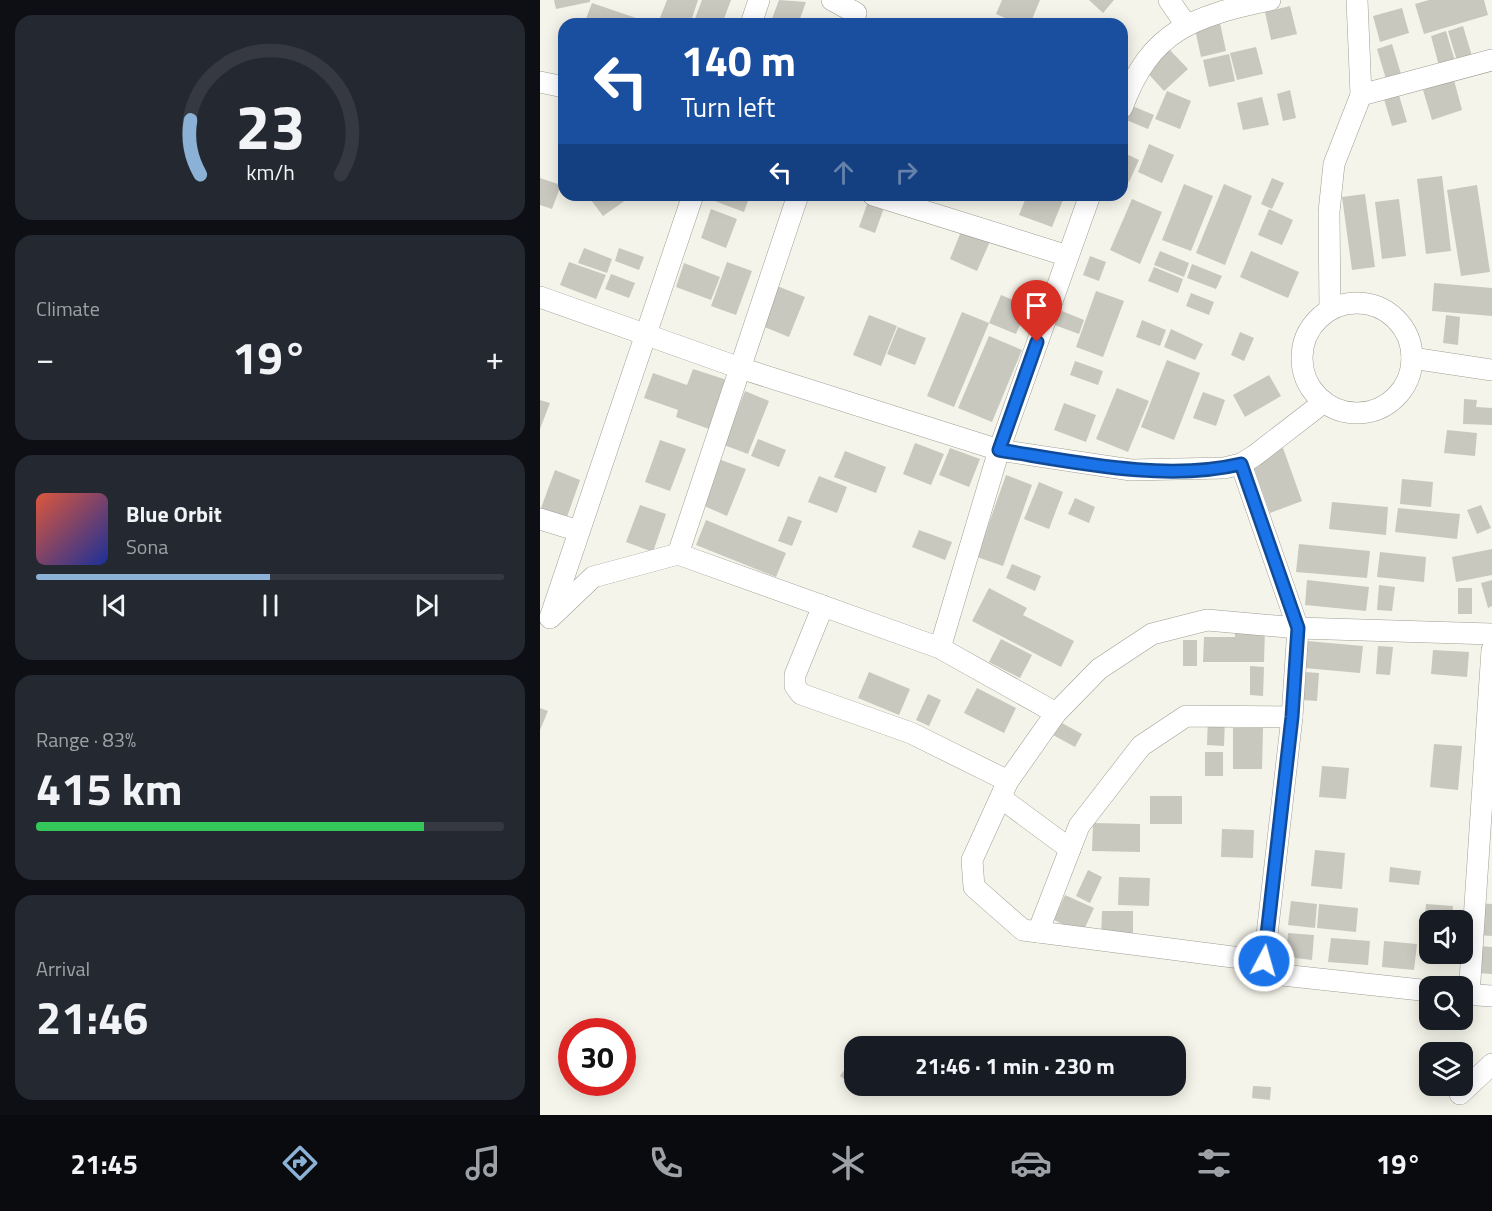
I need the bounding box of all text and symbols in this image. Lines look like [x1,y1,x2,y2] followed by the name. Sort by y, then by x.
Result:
[681,28,796,92] text: 140 m
[582,42,660,120] icon: left
[235,78,305,173] text: 23
[681,86,775,127] text: Turn left
[246,156,294,188] text: km/h
[764,156,797,189] icon: left
[827,156,860,189] icon: ahead
[890,156,923,189] icon: right
[1011,280,1062,342] pin
[1020,289,1053,322] icon: arrive
[36,293,100,324] text: Climate
[232,323,308,391] text: 19°
[36,333,54,383] text: −
[486,333,504,383] text: +
[126,497,222,531] text: Blue Orbit
[126,531,168,562] text: Sona
[98,589,131,622] icon: previous
[254,589,287,622] icon: pause
[410,589,443,622] icon: next
[36,724,136,755] text: Range · 83%
[36,754,182,822] text: 415 km
[1419,910,1473,1096] map controls
[1419,910,1473,964] button: sound
[1232,929,1296,993] position arrow
[36,953,90,984] text: Arrival
[1419,976,1473,1030] button: search
[36,983,148,1051] text: 21:46
[558,1018,636,1096] speed limit sign: 30
[1419,1042,1473,1096] button: layers
[915,1049,1115,1083] text: 21:46 · 1 min · 230 m
[279,1142,321,1184] icon: directions
[462,1142,504,1184] icon: music
[645,1142,687,1184] icon: phone
[827,1142,869,1184] icon: climate
[1010,1142,1052,1184] icon: car
[1193,1142,1235,1184] icon: filters
[70,1143,138,1184] text: 21:45
[1376,1143,1421,1184] text: 19°

